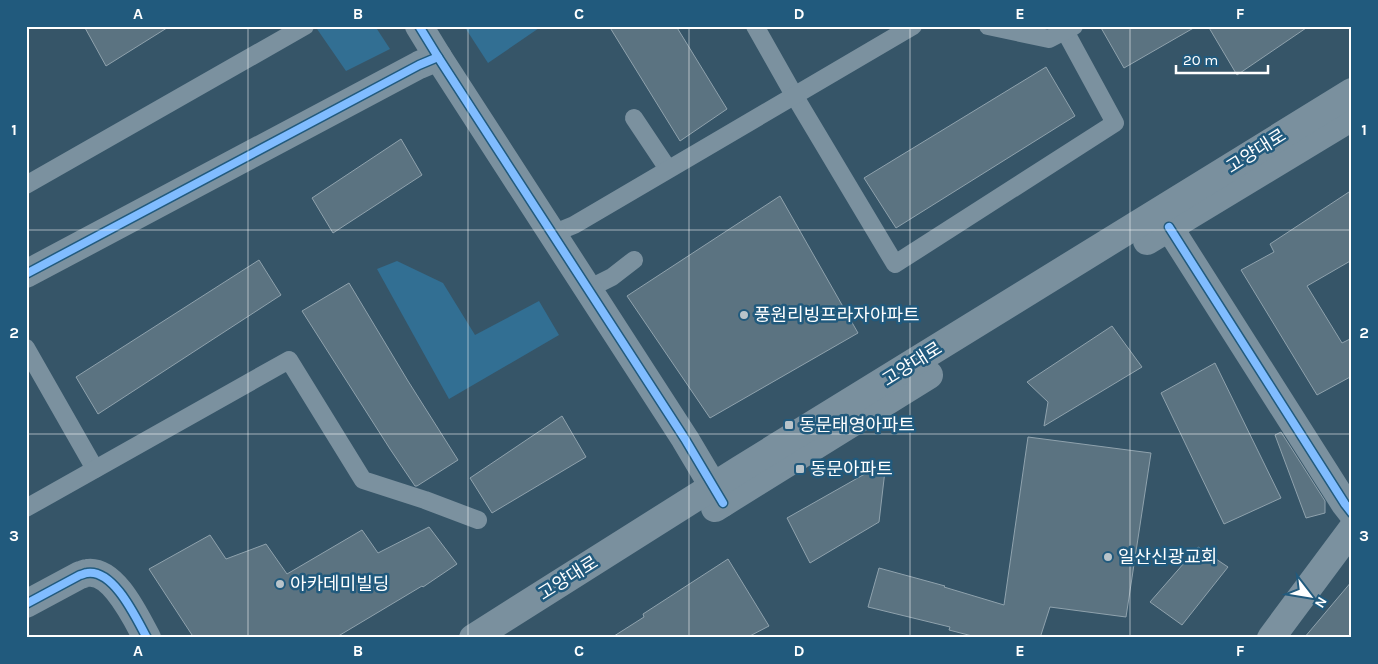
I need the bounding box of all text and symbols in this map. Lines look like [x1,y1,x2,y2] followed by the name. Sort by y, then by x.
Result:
[133,4,143,23] text: A
[353,4,363,23] text: B
[574,4,584,23] text: C
[794,4,805,23] text: D
[1015,4,1025,23] text: E
[1236,4,1245,23] text: F
[1176,42,1268,74] scale bar
[1183,51,1218,69] text: 20 m
[11,120,17,139] text: 1
[1361,120,1367,139] text: 1
[1222,124,1290,178] street label: 고양대로
[754,304,920,326] place label: 풍원리빙프라자아파트
[738,309,750,321] marker: 풍원리빙프라자아파트
[9,323,19,342] text: 2
[1359,323,1369,342] text: 2
[878,337,946,391] street label: 고양대로
[799,414,915,436] place label: 동문태영아파트
[783,419,795,431] marker: 동문태영아파트
[810,458,893,480] place label: 동문아파트
[794,463,806,475] marker: 동문아파트
[9,526,19,545] text: 3
[1359,526,1369,545] text: 3
[1118,546,1217,568] place label: 일산신광교회
[534,551,602,605] street label: 고양대로
[1102,551,1114,563] marker: 일산신광교회
[1286,572,1336,622] north arrow
[290,573,389,595] place label: 아카데미빌딩
[274,578,286,590] marker: 아카데미빌딩
[1311,594,1331,611] text: N
[133,641,143,660] text: A
[353,641,363,660] text: B
[574,641,584,660] text: C
[794,641,805,660] text: D
[1015,641,1025,660] text: E
[1236,641,1245,660] text: F

